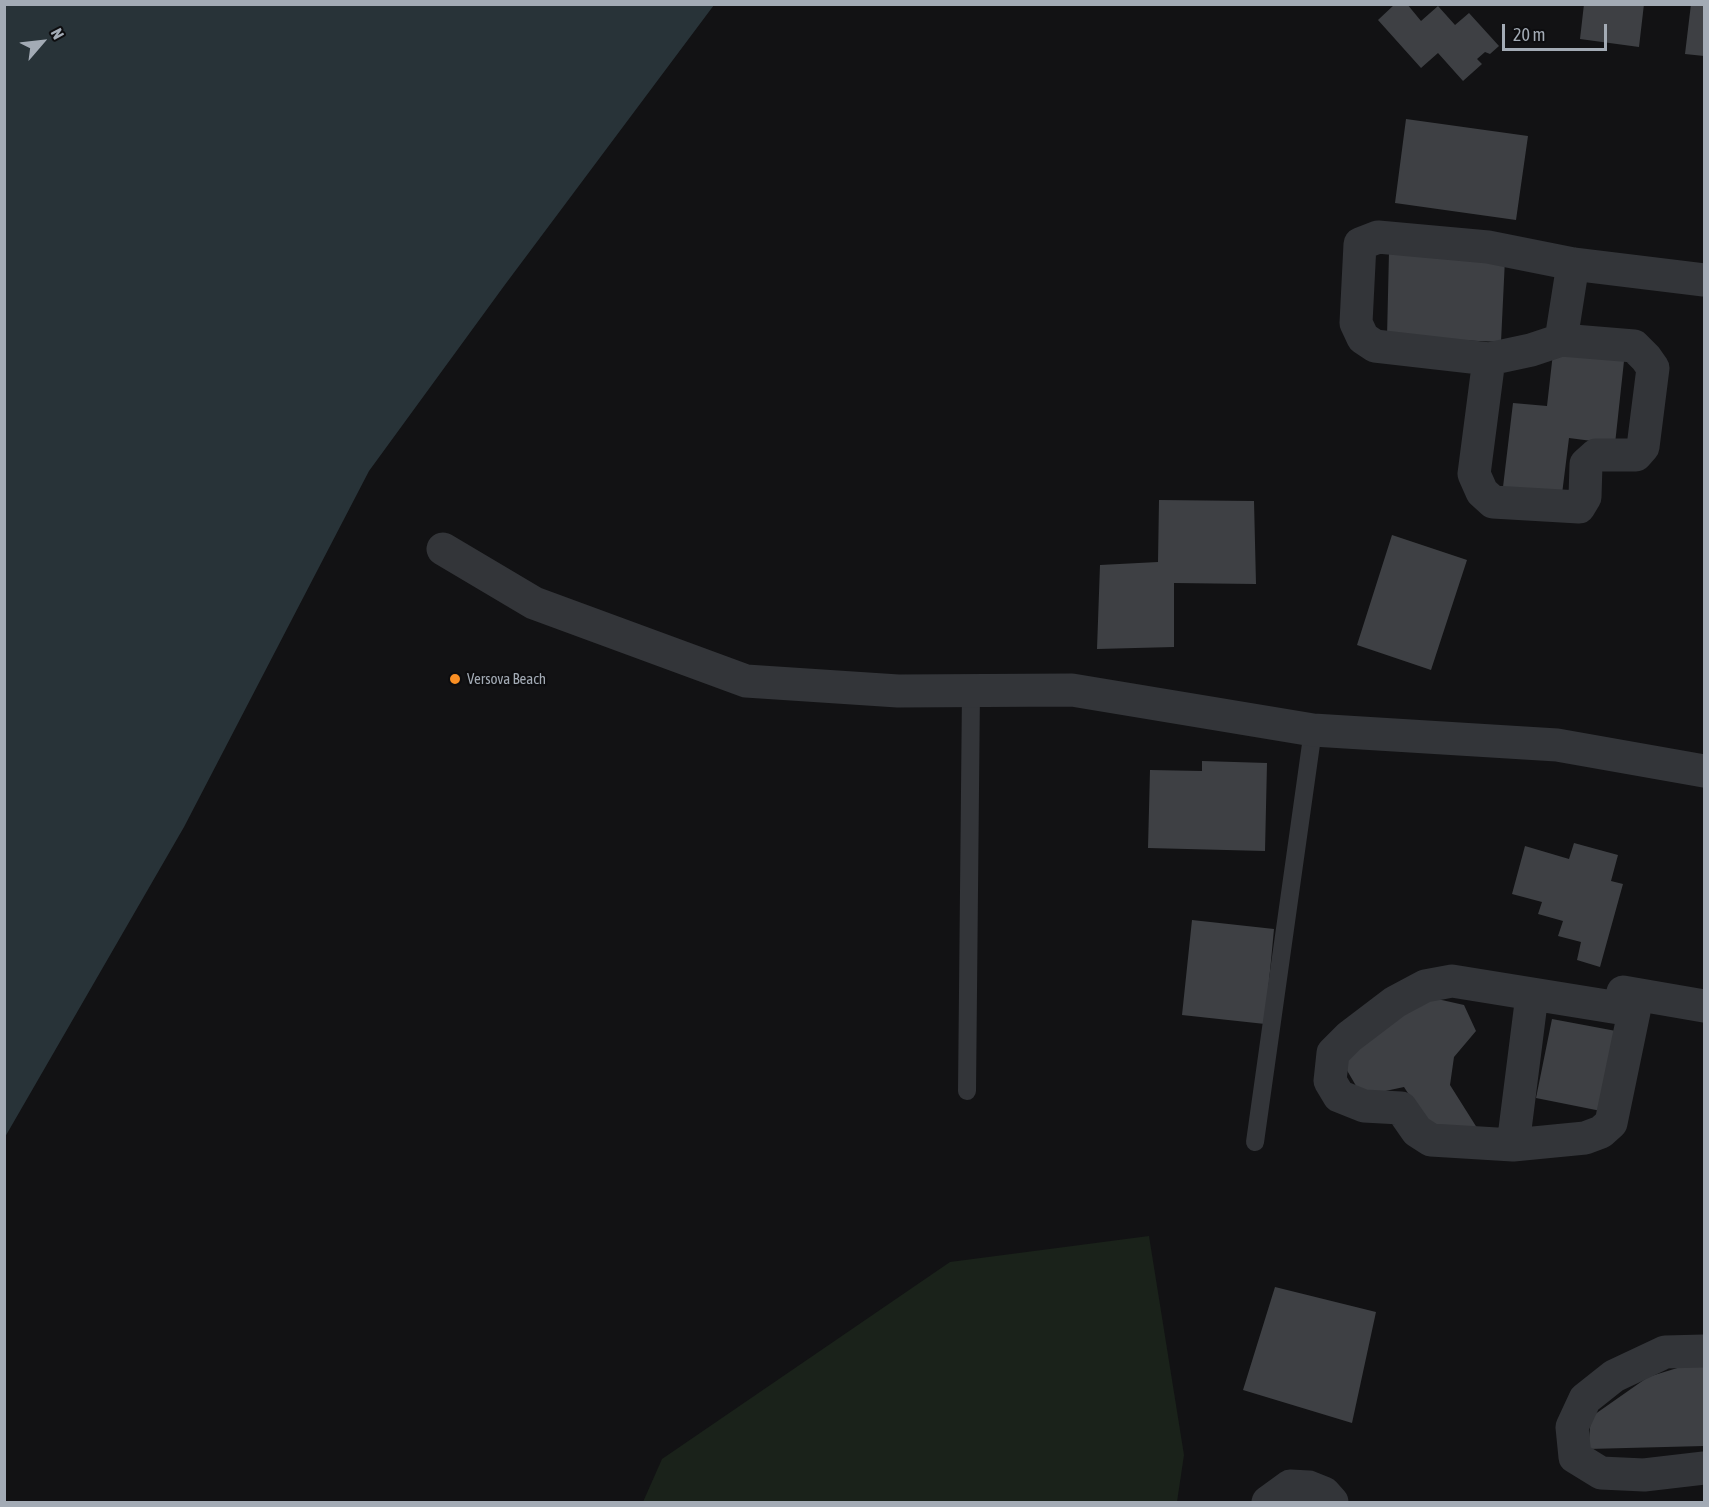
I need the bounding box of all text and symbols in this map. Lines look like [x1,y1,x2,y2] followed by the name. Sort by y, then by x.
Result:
[12,12,72,72] north arrow
[1505,12,1610,50] scale bar
[1513,24,1545,45] text: 20 m
[48,25,68,42] text: N
[467,670,546,688] place label: Versova Beach
[448,672,462,686] marker: Versova Beach

